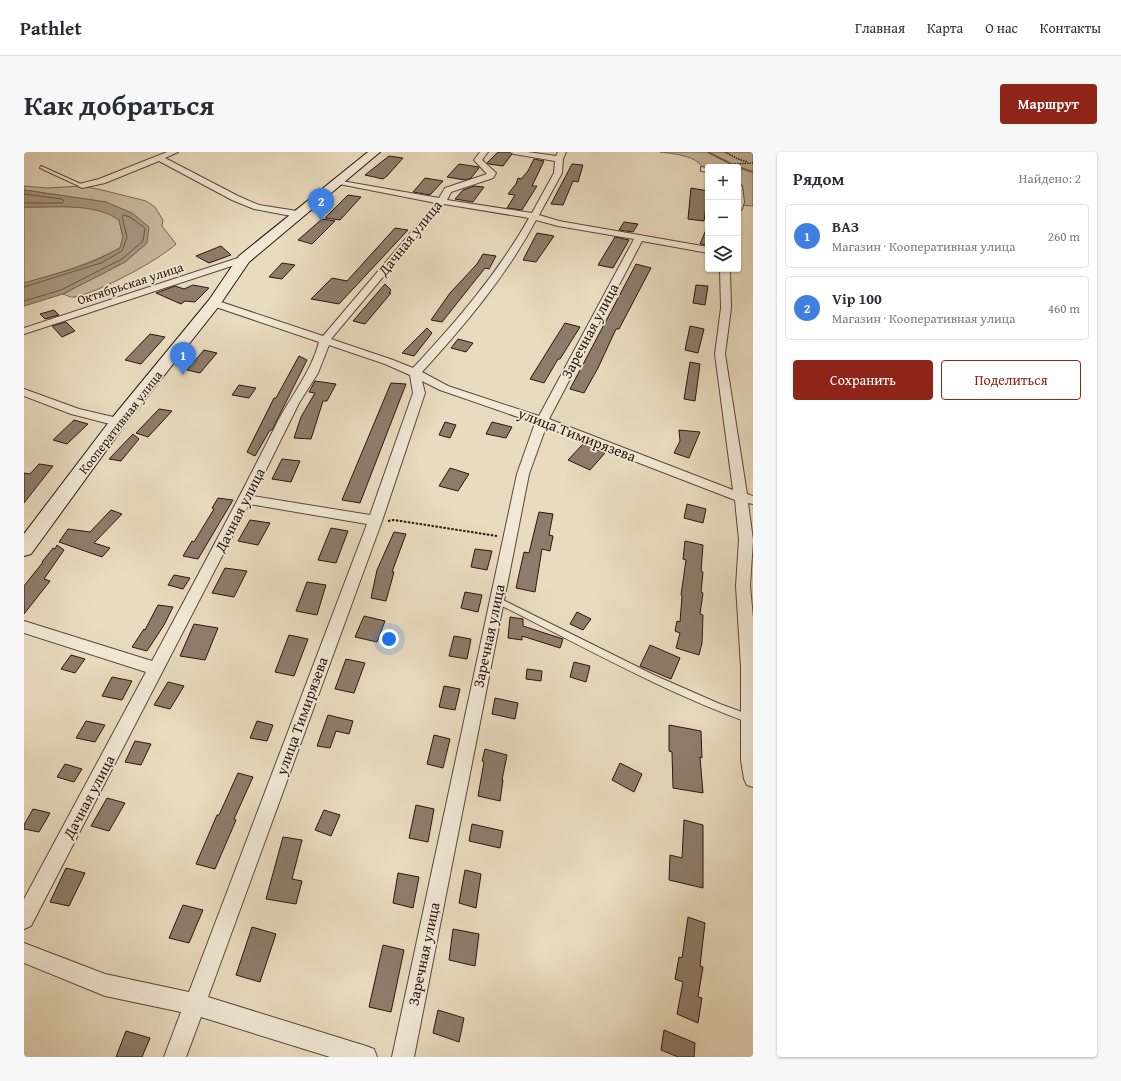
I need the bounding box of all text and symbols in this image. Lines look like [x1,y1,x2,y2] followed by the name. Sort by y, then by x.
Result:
[20,14,82,42] text: Pathlet
[855,18,905,38] text: Главная
[927,18,963,38] text: Карта
[985,18,1018,38] text: О нас
[1040,18,1101,38] text: Контакты
[24,84,214,125] text: Как добраться
[1000,84,1097,124] button: Маршрут
[705,164,741,272] map controls
[705,164,741,200] button: +
[793,166,844,191] text: Рядом
[1019,169,1081,188] text: Найдено: 2
[308,188,334,221] pin: 2
[372,195,447,281] street label: Дачная улица
[705,200,741,236] button: −
[832,216,859,237] text: ВАЗ
[804,227,810,246] text: 1
[1048,227,1080,246] text: 260 m
[705,236,741,272] button: layers
[832,237,1015,256] text: Магазин · Кооперативная улица
[75,257,186,310] street label: Октябрьская улица
[556,279,624,382] street label: Заречная улица
[832,288,882,309] text: Vip 100
[804,299,810,318] text: 2
[1048,299,1080,318] text: 460 m
[832,309,1015,328] text: Магазин · Кооперативная улица
[170,342,196,375] pin: 1
[793,360,933,400] button: Сохранить
[941,360,1081,400] button: Поделиться
[74,366,167,478] street label: Кооперативная улица
[514,402,640,467] street label: улица Тимирязева
[209,463,270,556] street label: Дачная улица
[467,581,510,690] street label: Заречная улица
[379,629,399,649] your location
[270,653,333,779] street label: улица Тимирязева
[57,750,120,843] street label: Дачная улица
[402,899,445,1008] street label: Заречная улица

